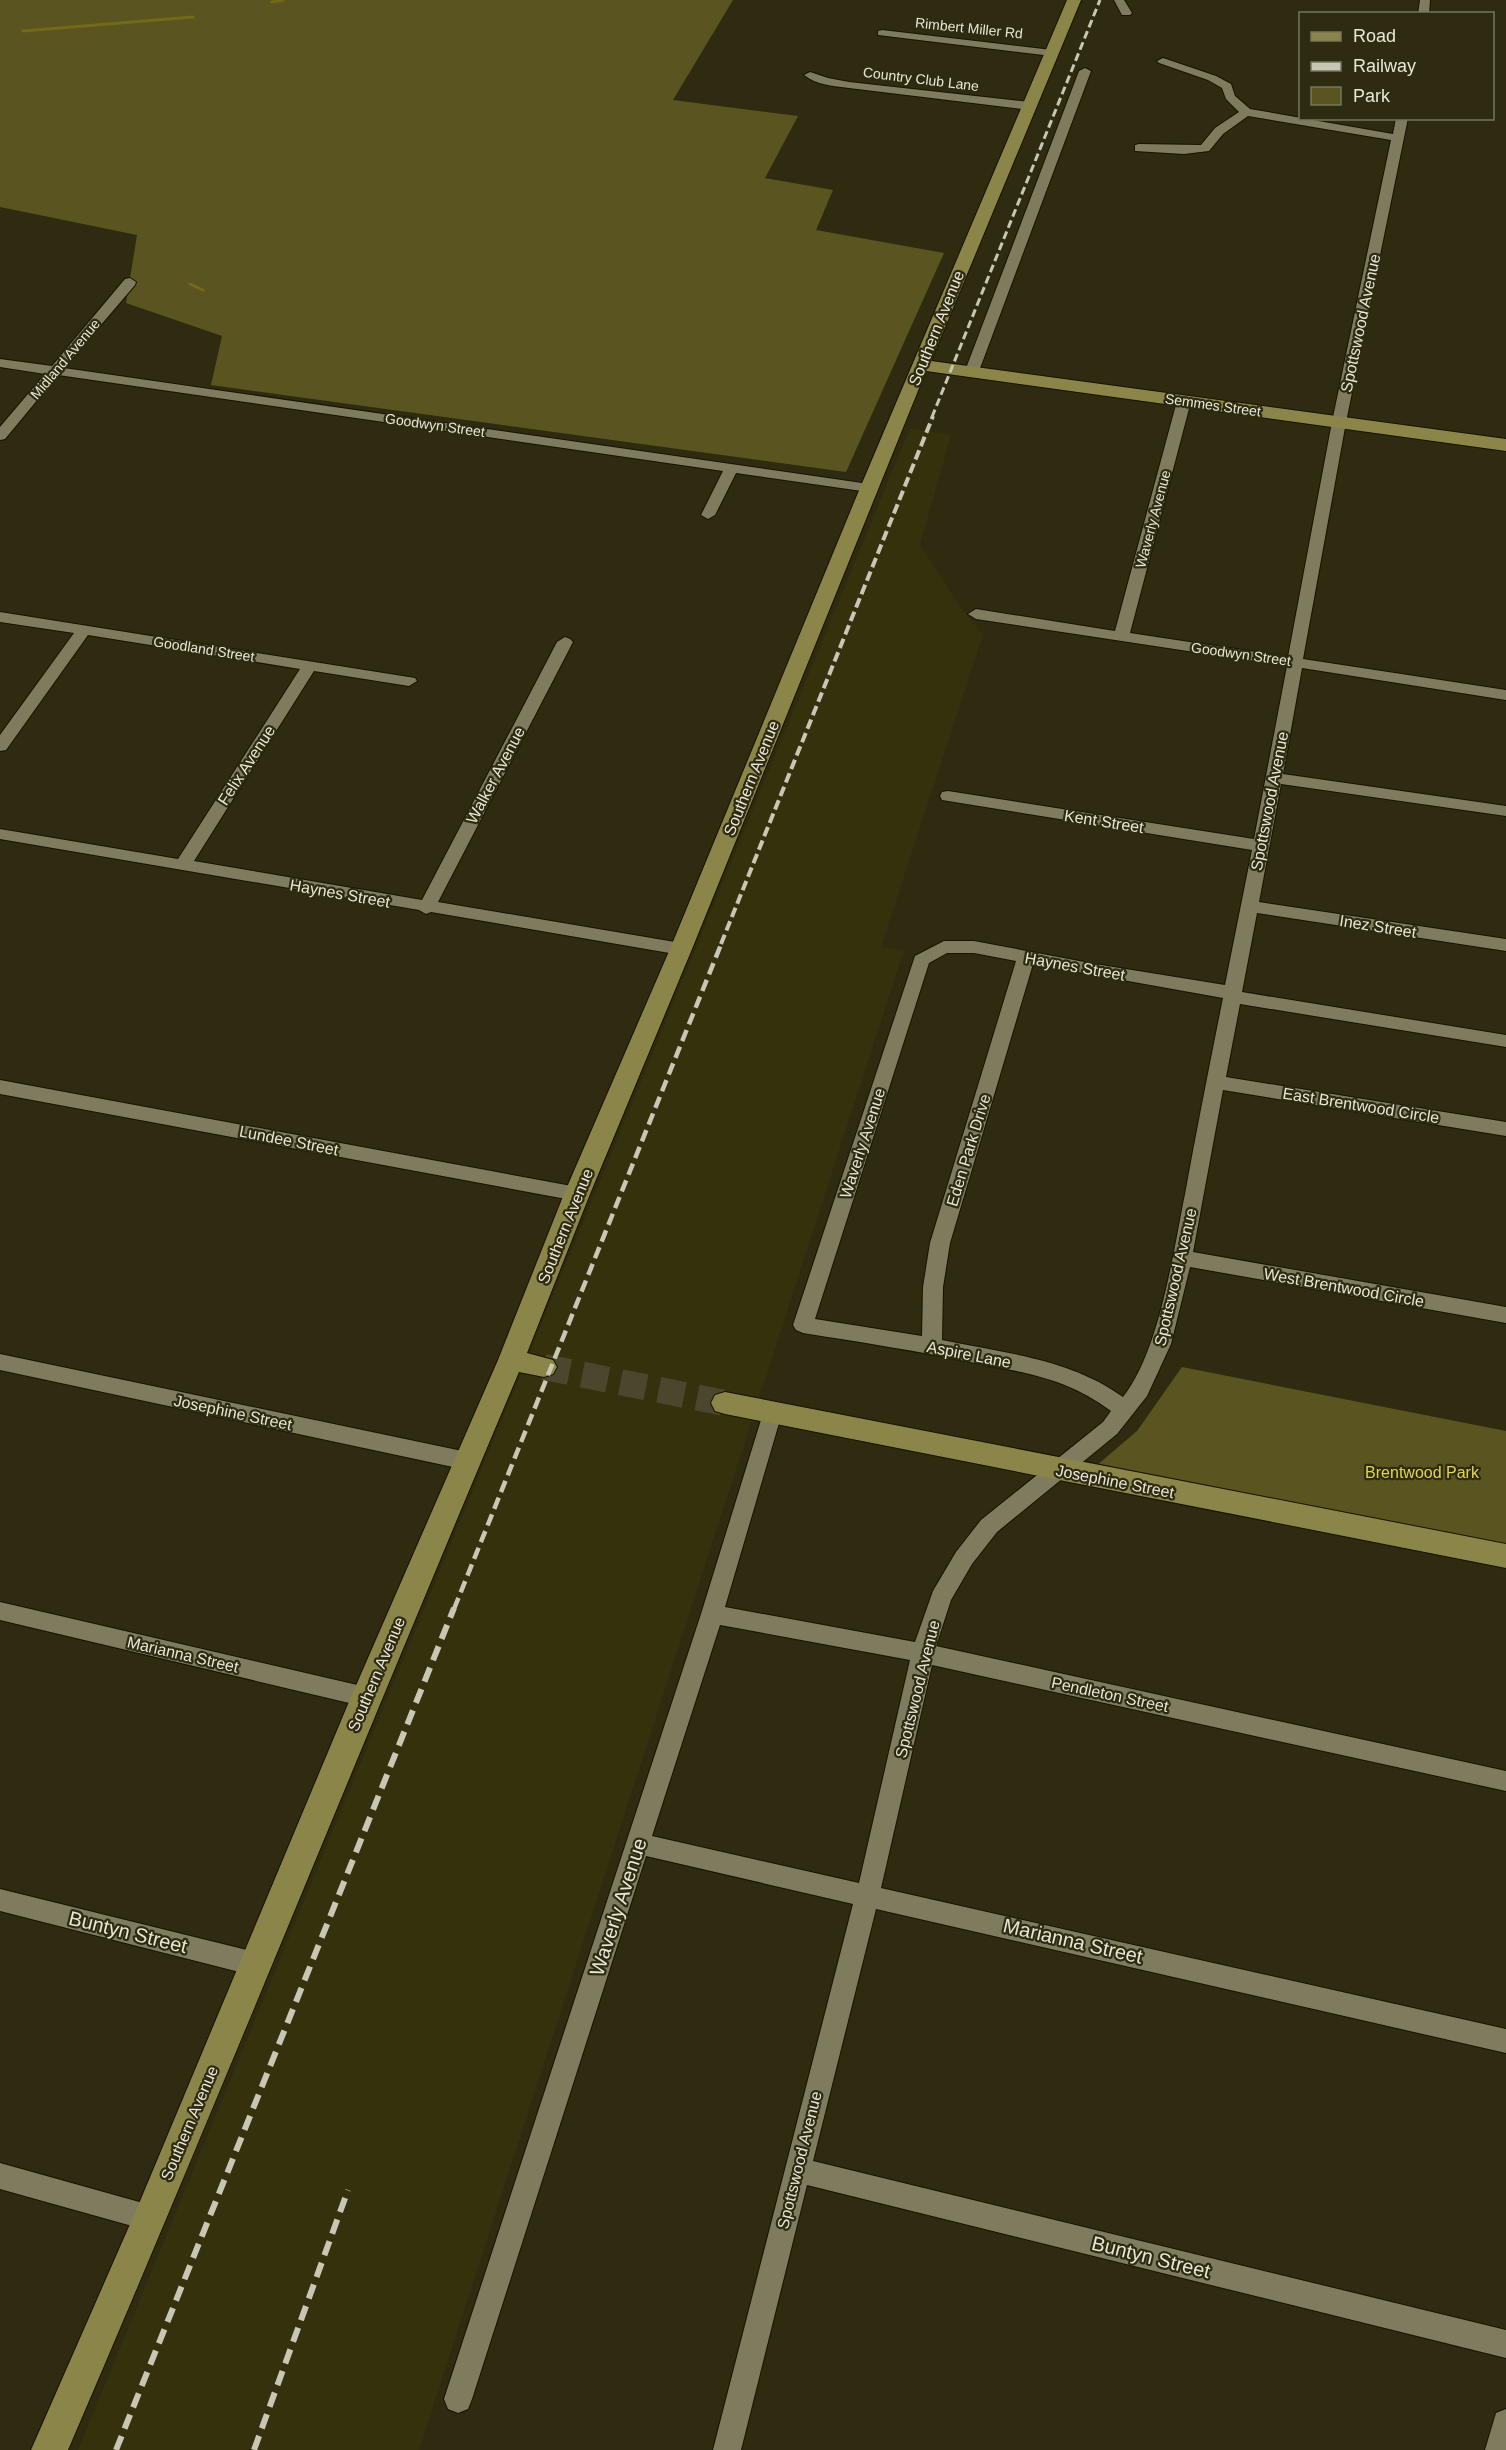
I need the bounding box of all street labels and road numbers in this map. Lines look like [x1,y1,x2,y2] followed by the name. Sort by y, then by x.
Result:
[914,14,1024,42] street label: Rimbert Miller Rd
[862,64,980,94] street label: Country Club Lane
[1338,252,1383,394] street label: Spottswood Avenue
[906,268,967,388] street label: Southern Avenue
[27,316,103,402] street label: Midland Avenue
[1164,390,1262,420] street label: Semmes Street
[384,410,486,440] street label: Goodwyn Street
[1132,468,1174,570] street label: Waverly Avenue
[152,633,256,665] street label: Goodland Street
[1190,639,1292,669] street label: Goodwyn Street
[721,718,782,838] street label: Southern Avenue
[214,722,278,808] street label: Felix Avenue
[463,724,528,826] street label: Walker Avenue
[1248,730,1291,872] street label: Spottswood Avenue
[1063,807,1145,836] street label: Kent Street
[289,876,392,911] street label: Haynes Street
[1338,912,1418,941] street label: Inez Street
[1024,949,1127,984] street label: Haynes Street
[1281,1085,1441,1126] street label: East Brentwood Circle
[837,1086,888,1200] street label: Waverly Avenue
[943,1092,994,1208] street label: Eden Park Drive
[238,1123,340,1159] street label: Lundee Street
[535,1166,596,1286] street label: Southern Avenue
[1151,1206,1200,1348] street label: Spottswood Avenue
[1262,1265,1425,1310] street label: West Brentwood Circle
[925,1338,1013,1371] street label: Aspire Lane
[172,1392,294,1433] street label: Josephine Street
[1054,1462,1176,1501] street label: Josephine Street
[345,1614,408,1734] street label: Southern Avenue
[892,1618,943,1760] street label: Spottswood Avenue
[126,1633,241,1676] street label: Marianna Street
[1050,1674,1170,1715] street label: Pendleton Street
[585,1835,651,1979] street label: Waverly Avenue
[67,1907,190,1957] street label: Buntyn Street
[1001,1914,1145,1968] street label: Marianna Street
[158,2063,221,2183] street label: Southern Avenue
[774,2089,825,2231] street label: Spottswood Avenue
[1090,2232,1213,2282] street label: Buntyn Street

